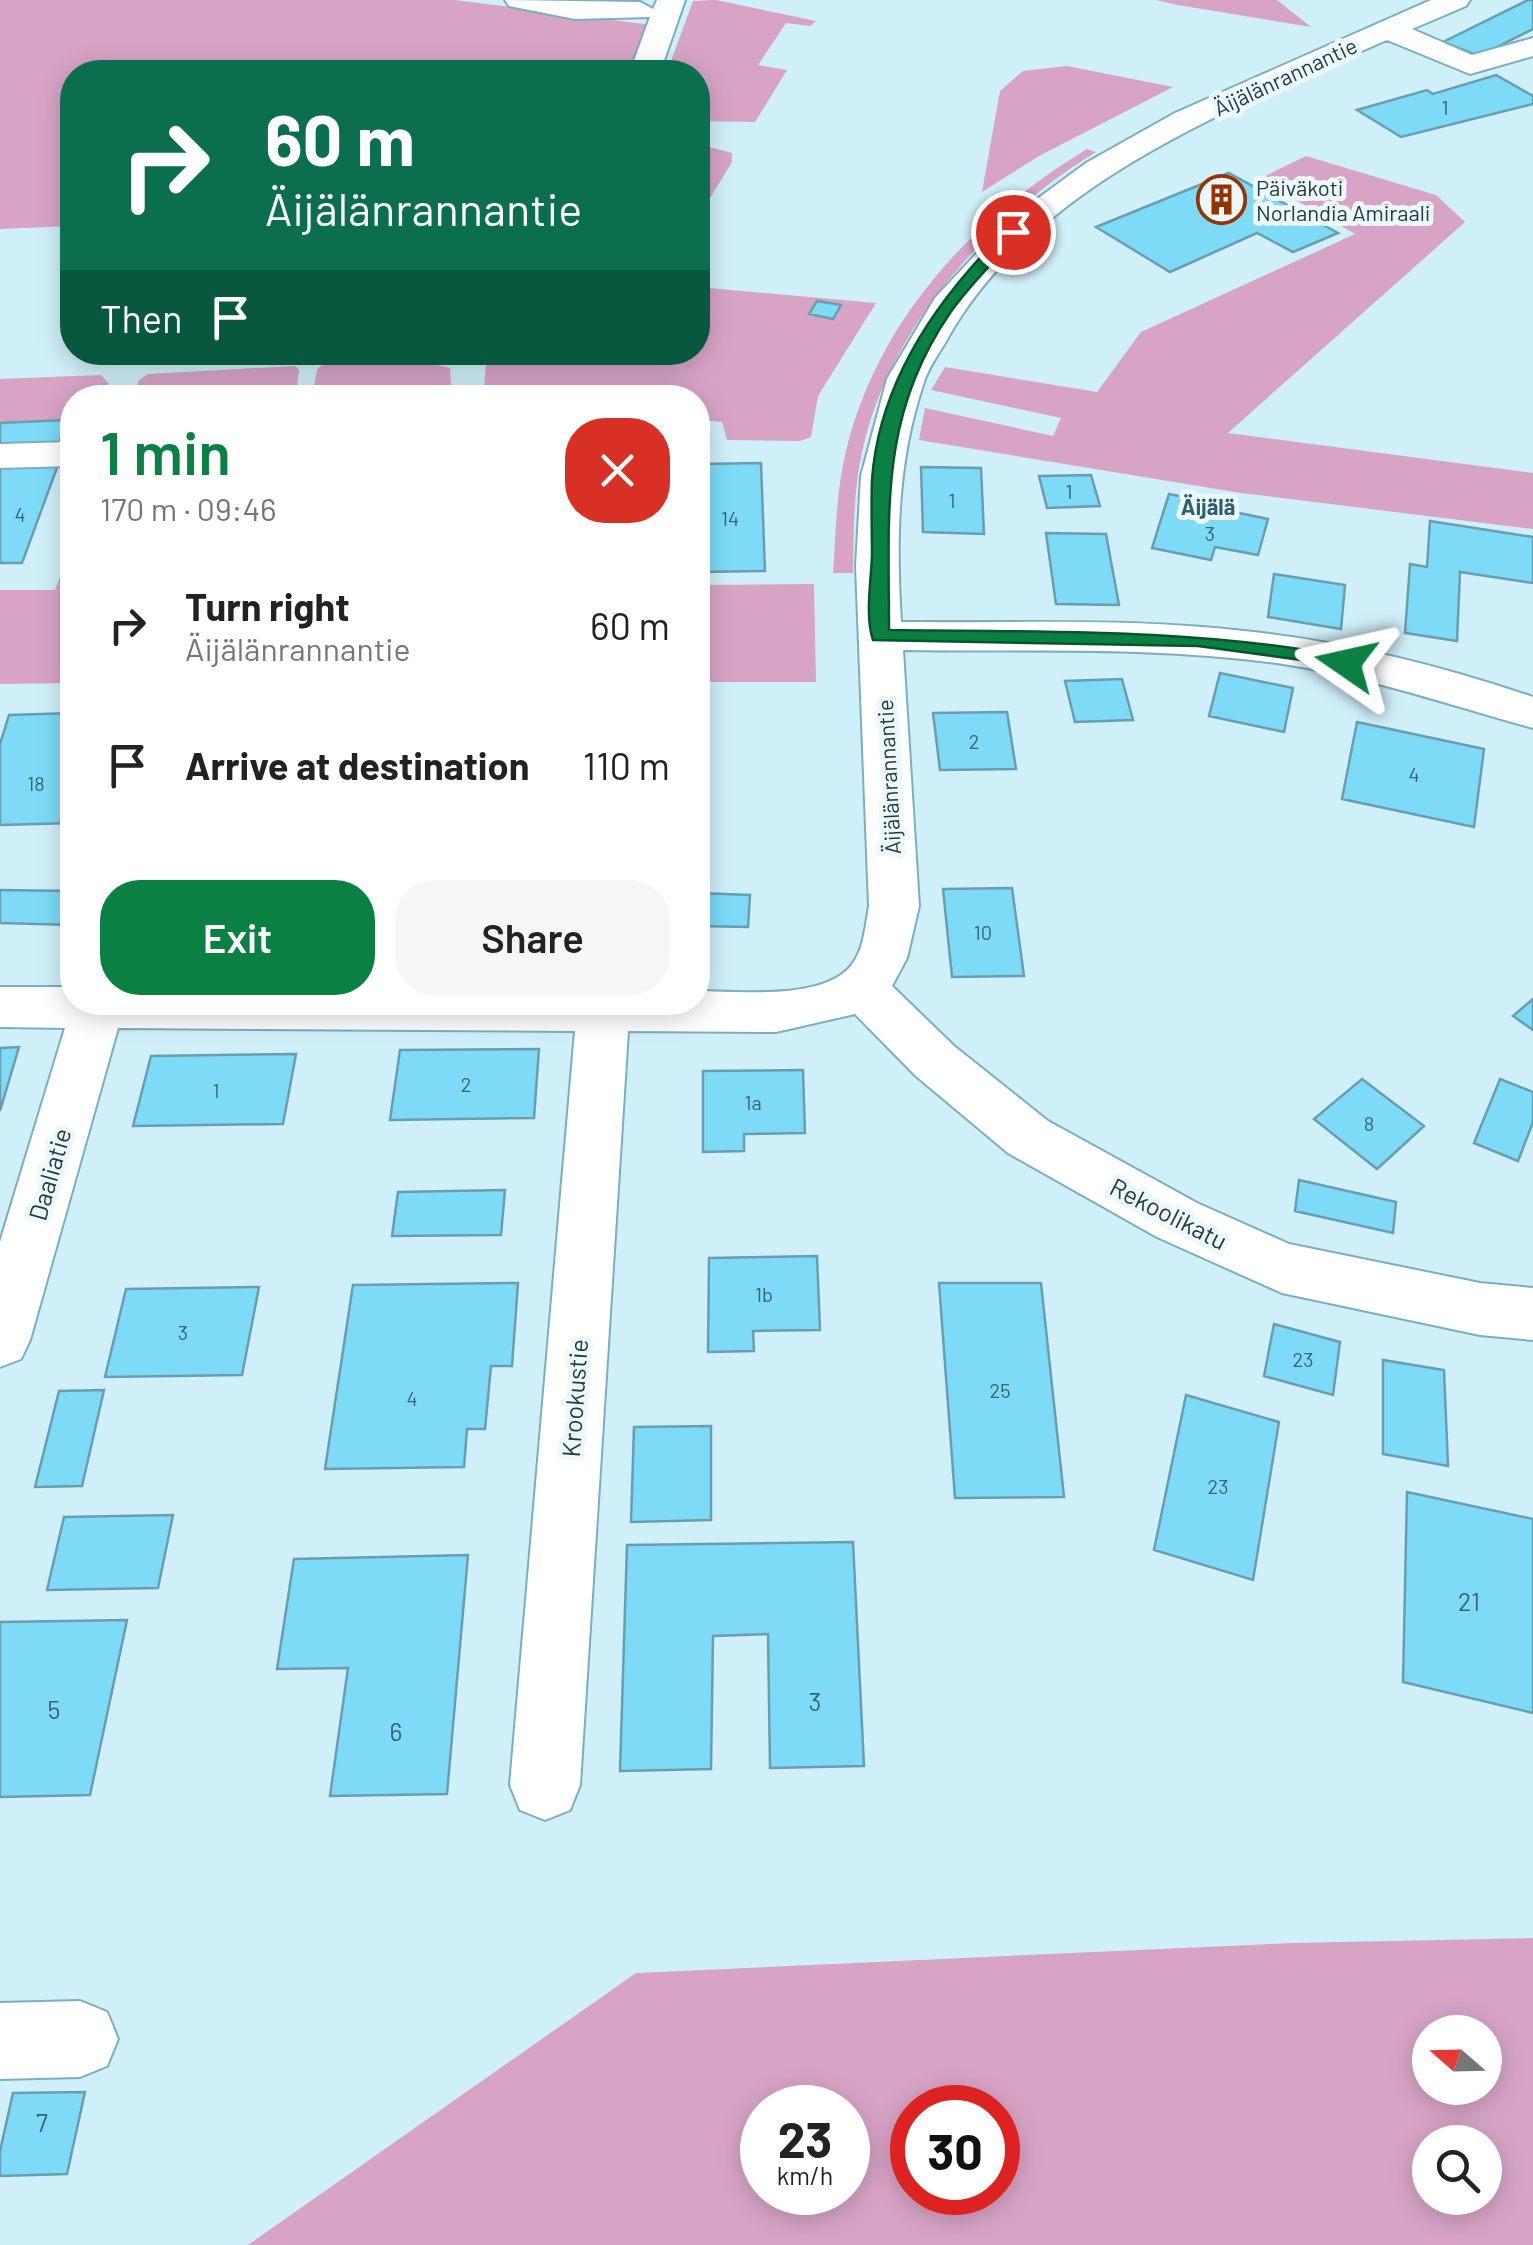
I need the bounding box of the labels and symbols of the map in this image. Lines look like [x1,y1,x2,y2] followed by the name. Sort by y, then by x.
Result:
[1209,31,1361,121] street label: Äijälänrannantie
[1442,95,1449,119] house number: 1
[1195,174,1247,226] building icon: Päiväkoti Norlandia Amiraali
[1256,174,1430,225] place label: Päiväkoti Norlandia Amiraali
[971,190,1056,275] pin
[1066,479,1073,503] house number: 1
[949,488,956,512] house number: 1
[1181,493,1235,519] district label: Äijälä
[14,502,26,526] house number: 4
[721,506,739,530] house number: 14
[1205,521,1215,545] house number: 3
[1294,611,1398,715] position arrow
[871,699,905,855] street label: Äijälänrannantie
[969,729,979,753] house number: 2
[1408,762,1420,786] house number: 4
[27,771,45,795] house number: 18
[974,920,992,944] house number: 10
[461,1072,471,1096] house number: 2
[213,1078,220,1102] house number: 1
[744,1090,762,1114] house number: 1a
[1364,1111,1374,1135] house number: 8
[22,1124,76,1224] street label: Daaliatie
[1105,1171,1233,1255] street label: Rekoolikatu
[755,1282,773,1306] house number: 1b
[178,1320,188,1344] house number: 3
[555,1338,593,1458] street label: Krookustie
[1293,1347,1313,1371] house number: 23
[990,1378,1011,1402] house number: 25
[406,1386,418,1410] house number: 4
[1208,1474,1228,1498] house number: 23
[1458,1586,1480,1616] house number: 21
[809,1686,821,1716] house number: 3
[48,1694,60,1724] house number: 5
[390,1716,402,1746] house number: 6
[1412,2015,1502,2105] north arrow
[890,2085,1020,2215] speed limit sign: 30
[36,2107,48,2137] house number: 7

